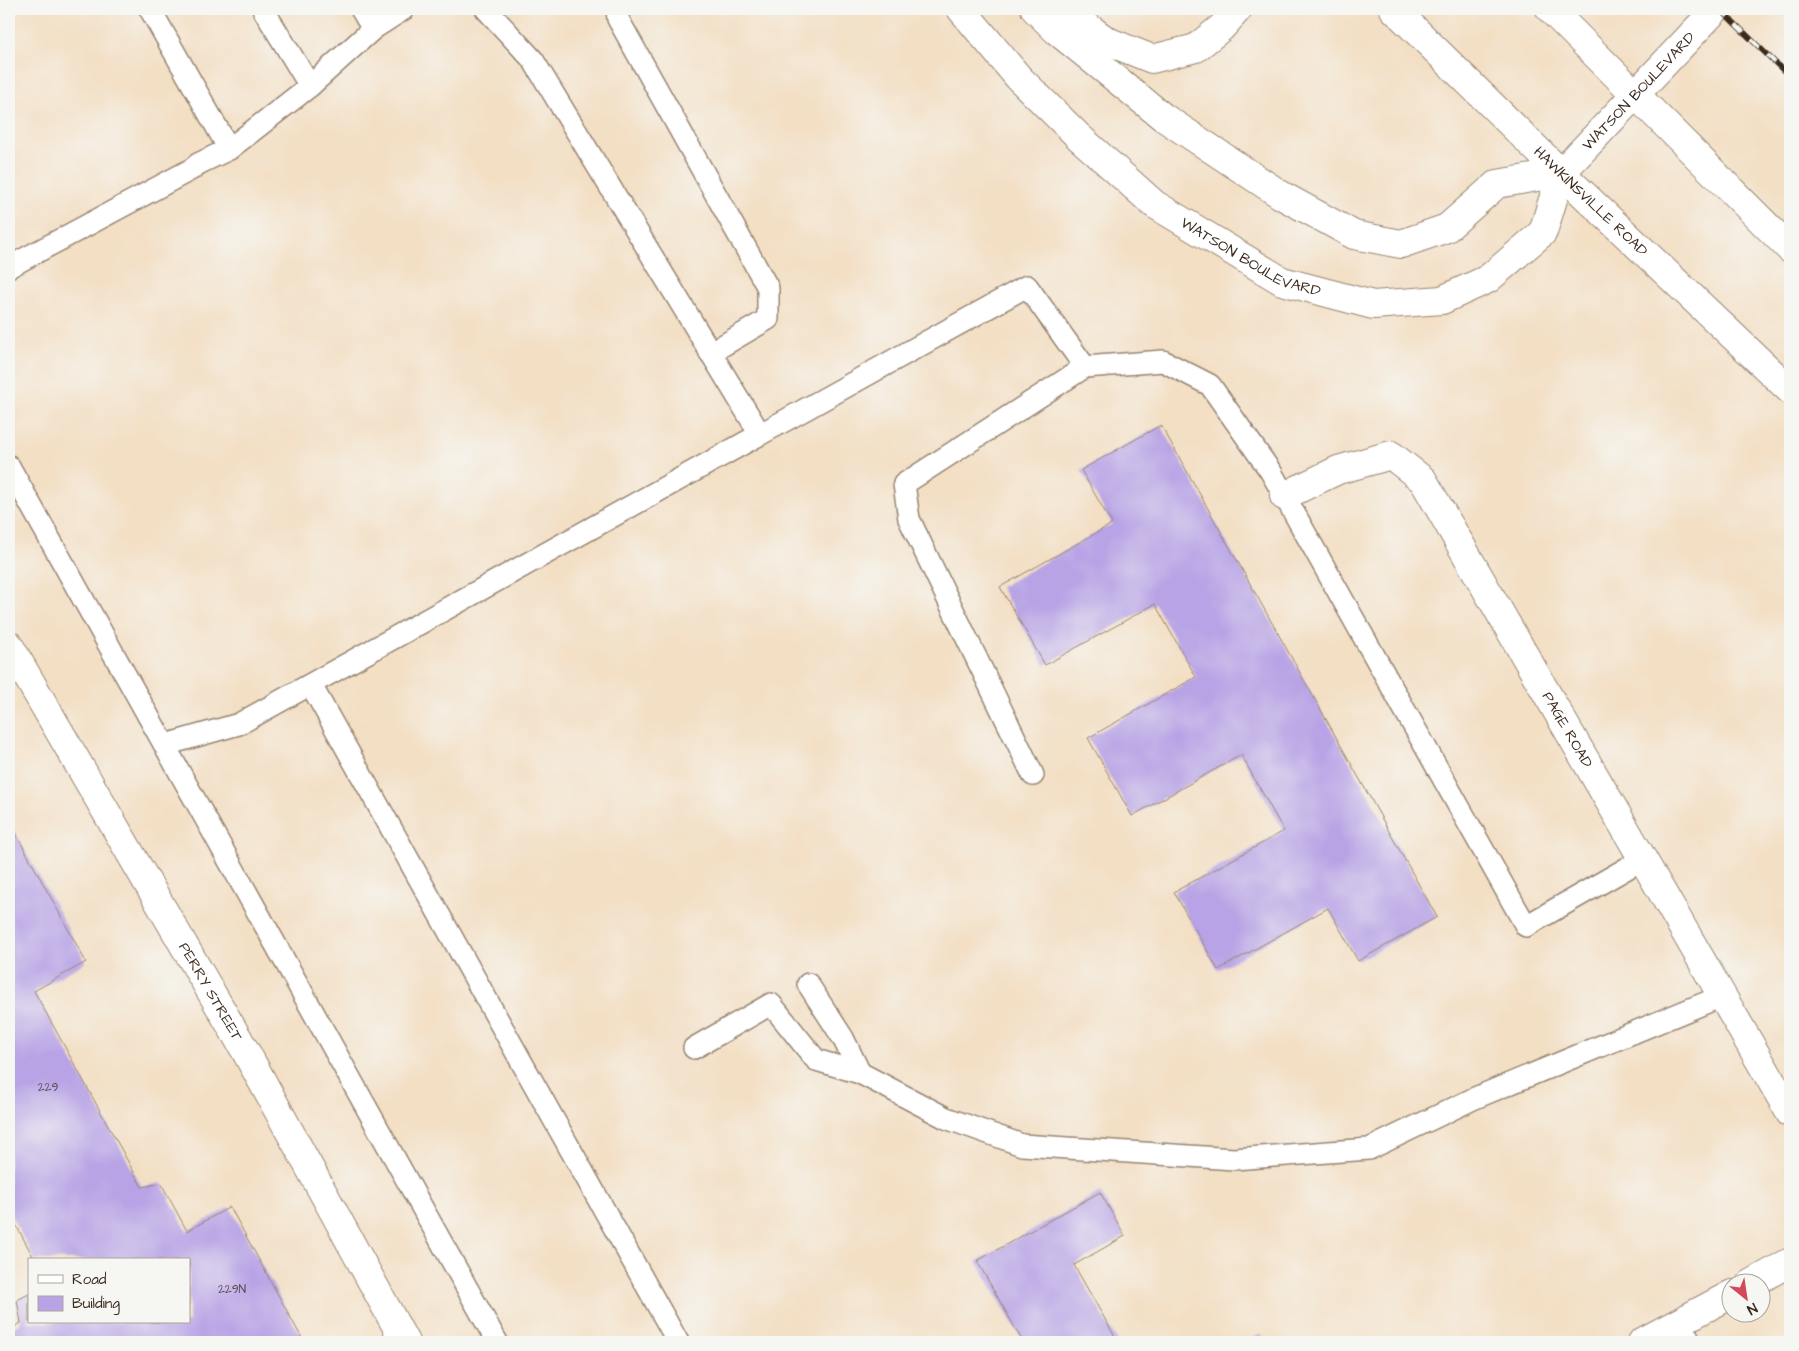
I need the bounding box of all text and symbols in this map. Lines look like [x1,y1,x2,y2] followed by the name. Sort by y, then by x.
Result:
[1577,27,1700,155] street label: WATSON BOULEVARD
[1529,141,1653,261] street label: HAWKINSVILLE ROAD
[1177,212,1323,301] street label: WATSON BOULEVARD
[1537,688,1598,772] street label: PAGE ROAD
[174,938,248,1045] street label: PERRY STREET
[38,1079,58,1096] house number: 229
[28,1258,190,1324] legend
[72,1269,107,1290] text: Road
[1722,1274,1772,1324] north arrow
[218,1281,247,1298] house number: 229N
[72,1293,120,1315] text: Building
[1743,1298,1761,1319] text: N

